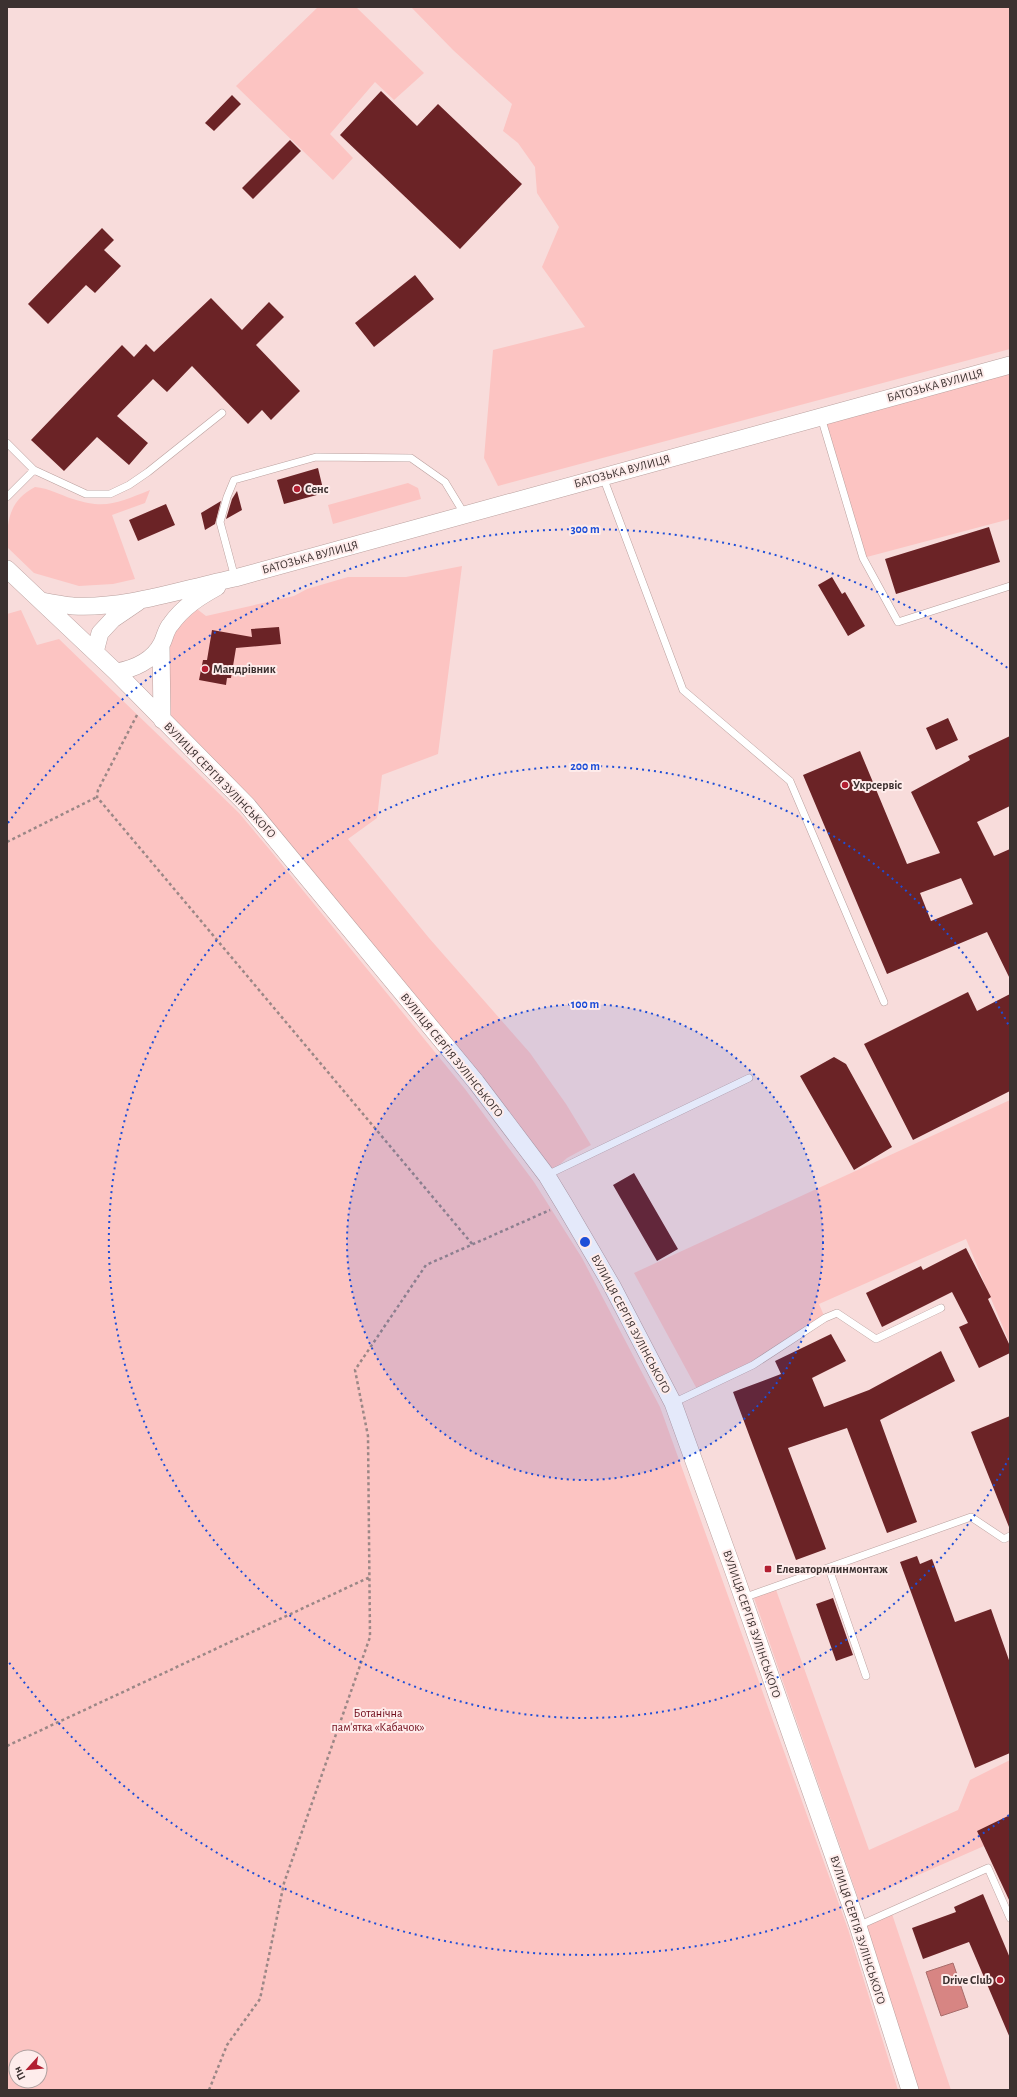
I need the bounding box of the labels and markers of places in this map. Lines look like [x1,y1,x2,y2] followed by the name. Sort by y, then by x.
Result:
[305,483,329,495] place label: Сенс
[292,484,302,494] marker: Сенс
[213,663,276,675] place label: Мандрівник
[200,664,210,674] marker: Мандрівник
[853,779,902,791] place label: Укрсервіс
[840,780,850,790] marker: Укрсервіс
[578,1235,592,1249] centre of rings
[776,1563,888,1575] place label: Елеватормлинмонтаж
[763,1564,773,1574] marker: Елеватормлинмонтаж
[942,1974,992,1986] place label: Drive Club
[995,1975,1005,1985] marker: Drive Club

